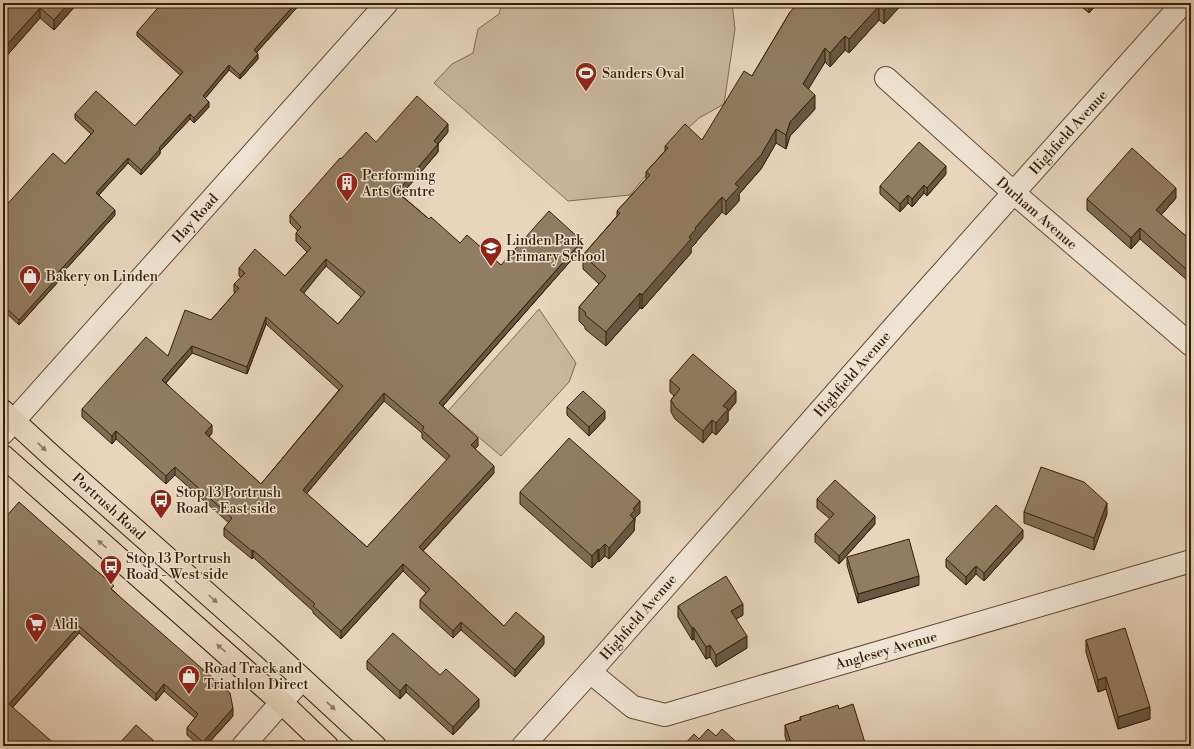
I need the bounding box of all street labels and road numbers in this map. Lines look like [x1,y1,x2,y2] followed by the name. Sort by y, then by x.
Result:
[1026,86,1112,179] street label: Highfield Avenue
[992,174,1081,254] street label: Durham Avenue
[169,190,223,247] street label: Hay Road
[810,328,895,421] street label: Highfield Avenue
[68,469,149,544] street label: Portrush Road
[596,571,681,664] street label: Highfield Avenue
[832,628,939,674] street label: Anglesey Avenue

